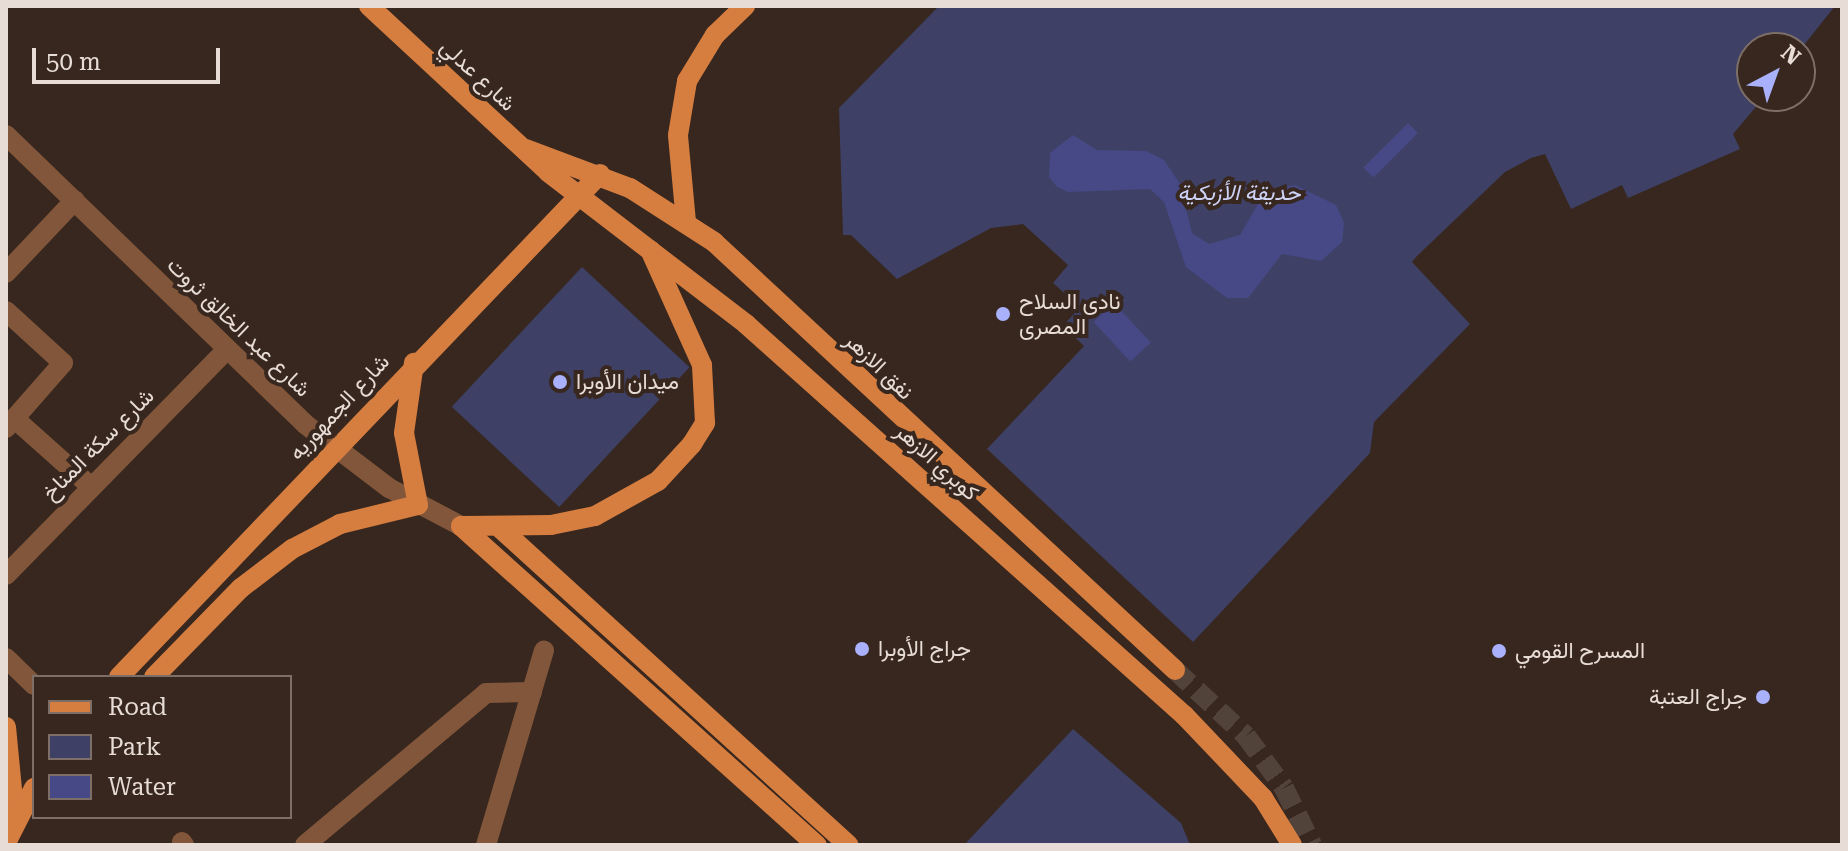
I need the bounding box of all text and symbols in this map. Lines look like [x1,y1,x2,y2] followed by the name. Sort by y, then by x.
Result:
[36,32,224,82] scale bar
[1736,32,1816,112] north arrow
[435,33,521,117] street label: شارع عدلي
[1776,40,1805,70] text: N
[46,48,101,76] text: 50 m
[1178,180,1300,206] park label: حديقة الأزبكية
[162,252,316,402] street label: شارع عبد الخالق ثروت
[1019,288,1121,340] place label: نادى السلاح المصرى
[994,305,1012,323] marker: نادى السلاح المصرى
[839,327,919,405] street label: نفق الازهر
[283,348,395,466] street label: شارع الجمهوريه
[576,369,679,395] place label: ميدان الأوبرا
[551,373,569,391] marker: ميدان الأوبرا
[37,383,159,505] street label: شارع سكة المناخ
[890,418,984,506] street label: كوبري الازهر
[878,636,971,662] place label: جراج الأوبرا
[1515,638,1645,664] place label: المسرح القومي
[853,640,871,658] marker: جراج الأوبرا
[1490,642,1508,660] marker: المسرح القومي
[32,675,292,819] legend
[1649,684,1747,710] place label: جراج العتبة
[1754,688,1772,706] marker: جراج العتبة
[108,693,167,721] text: Road
[108,733,161,761] text: Park
[108,773,176,801] text: Water

